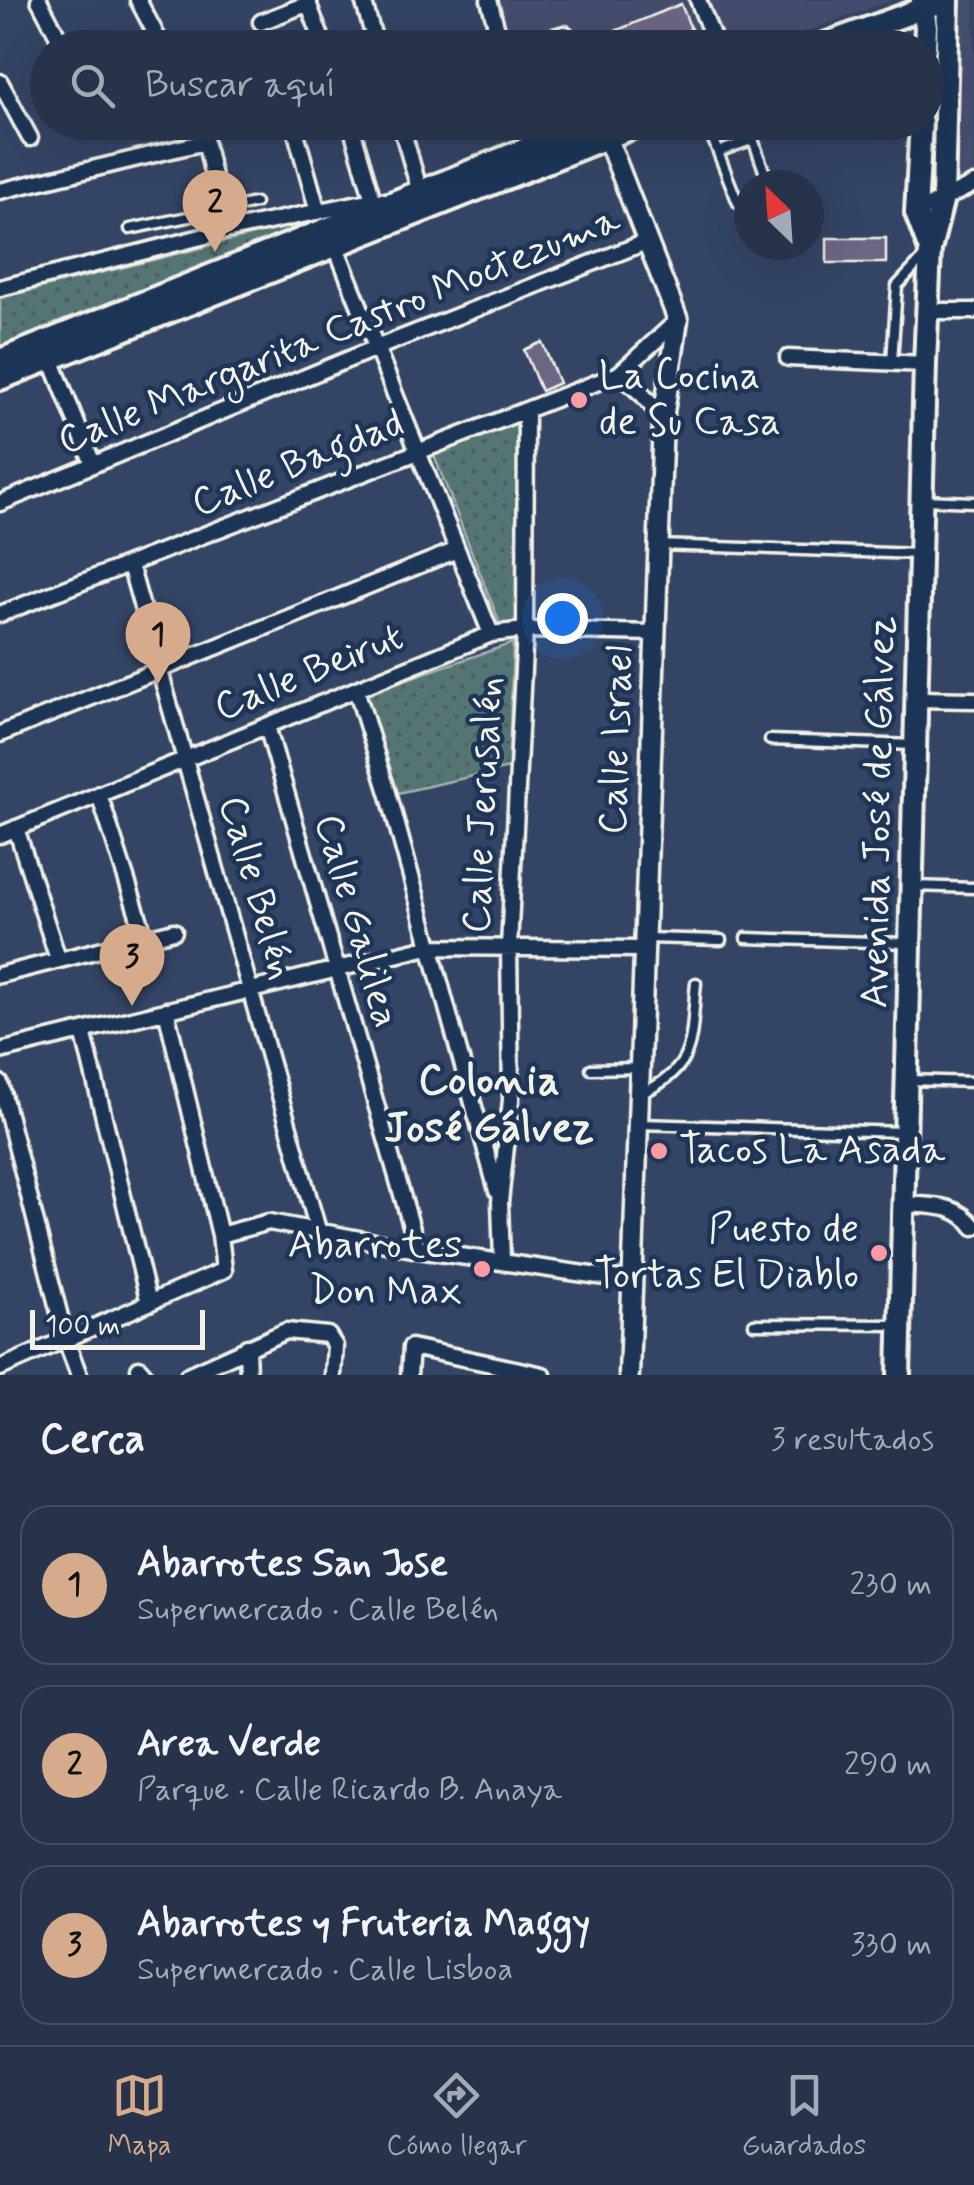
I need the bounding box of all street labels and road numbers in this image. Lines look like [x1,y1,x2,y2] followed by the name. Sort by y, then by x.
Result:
[50,194,630,471] street label: Calle Margarita Castro Moctezuma
[184,398,413,534] street label: Calle Bagdad
[207,612,411,734] street label: Calle Beirut
[850,615,908,1009] street label: Avenida José de Gálvez
[588,644,646,836] street label: Calle Israel
[451,675,517,935] street label: Calle Jerusalén
[205,790,307,986] street label: Calle Belén
[301,808,411,1034] street label: Calle Galilea

